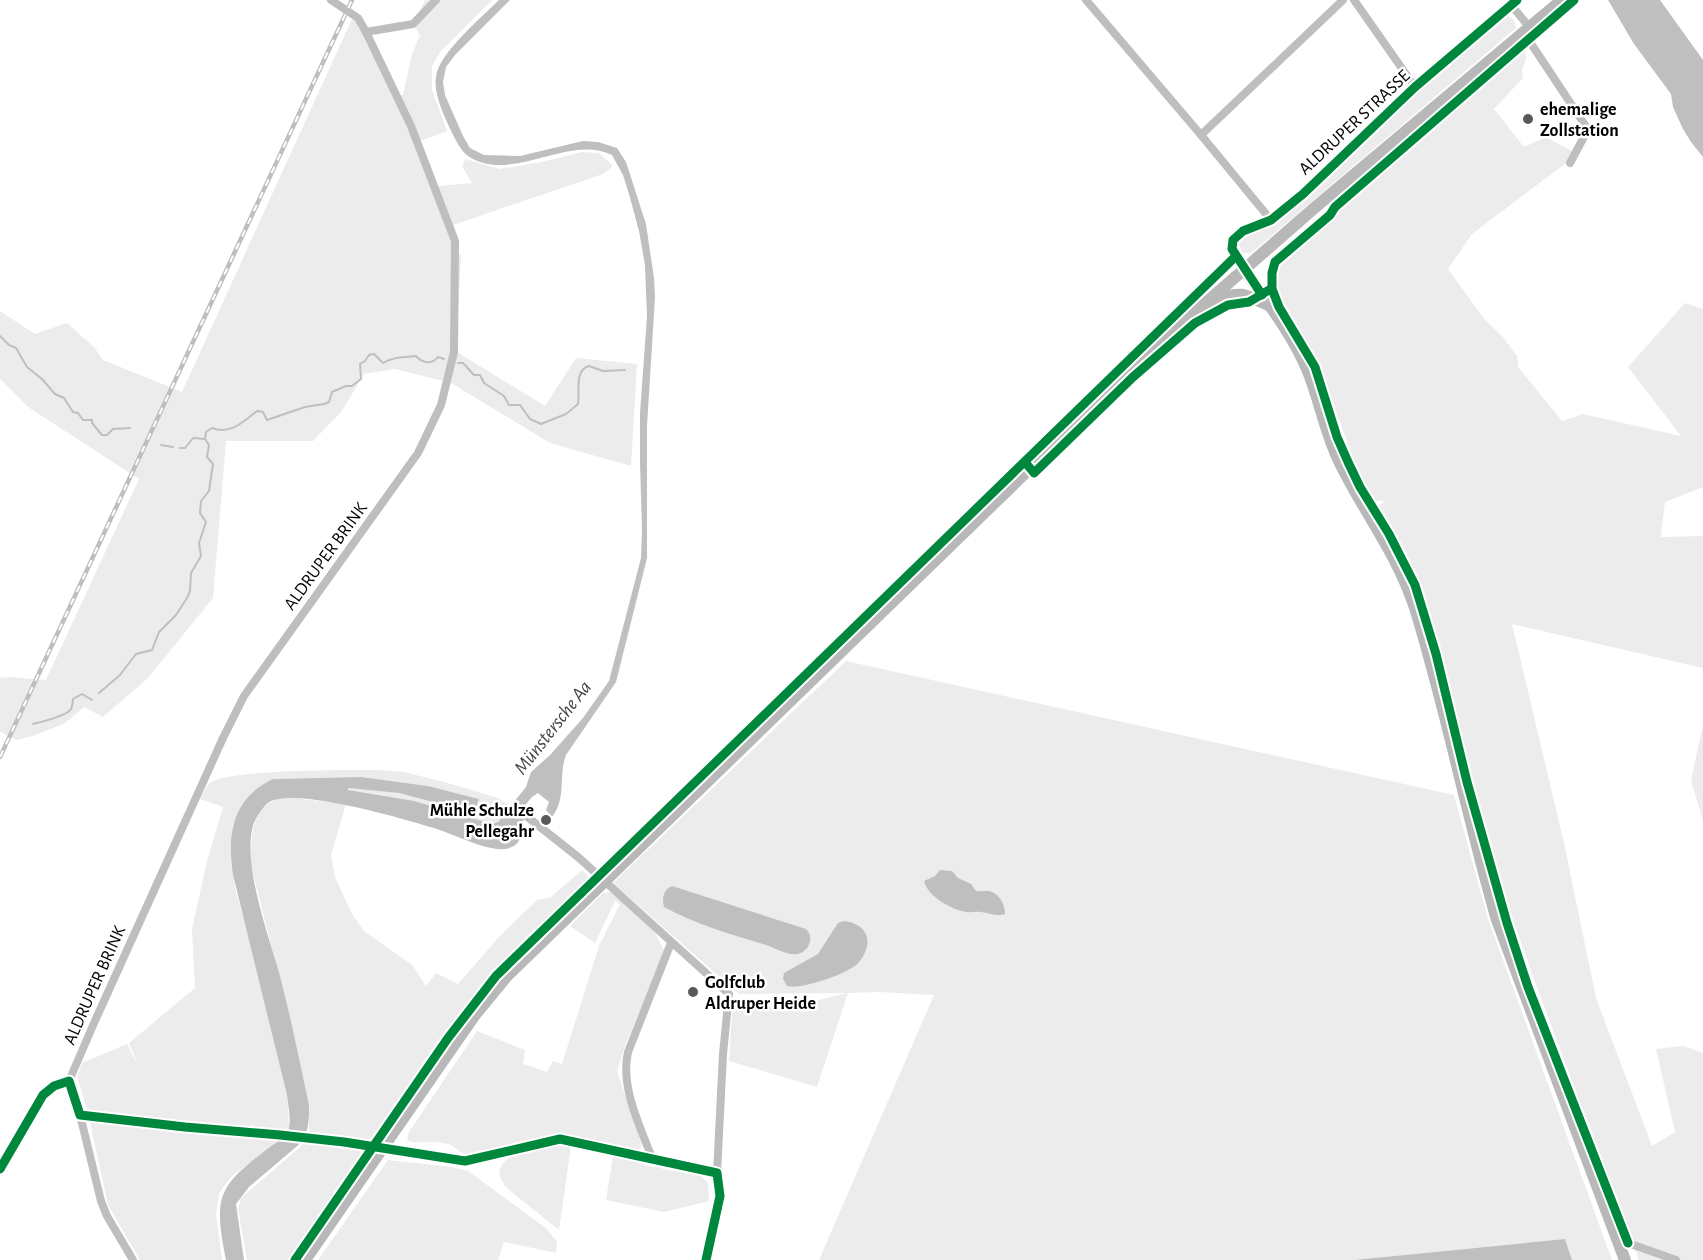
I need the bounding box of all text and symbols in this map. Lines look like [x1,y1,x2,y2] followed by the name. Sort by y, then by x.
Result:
[1296,67,1414,179] street label: ALDRUPER STRASSE
[1540,101,1619,140] place label: ehemalige Zollstation
[1521,112,1535,126] marker: ehemalige Zollstation
[281,499,371,614] street label: ALDRUPER BRINK
[510,677,595,778] water label: Münstersche Aa
[430,802,535,841] place label: Mühle Schulze Pellegahr
[539,813,553,827] marker: Mühle Schulze Pellegahr
[61,923,129,1048] street label: ALDRUPER BRINK
[705,974,816,1013] place label: Golfclub Aldruper Heide
[686,985,700,999] marker: Golfclub Aldruper Heide

